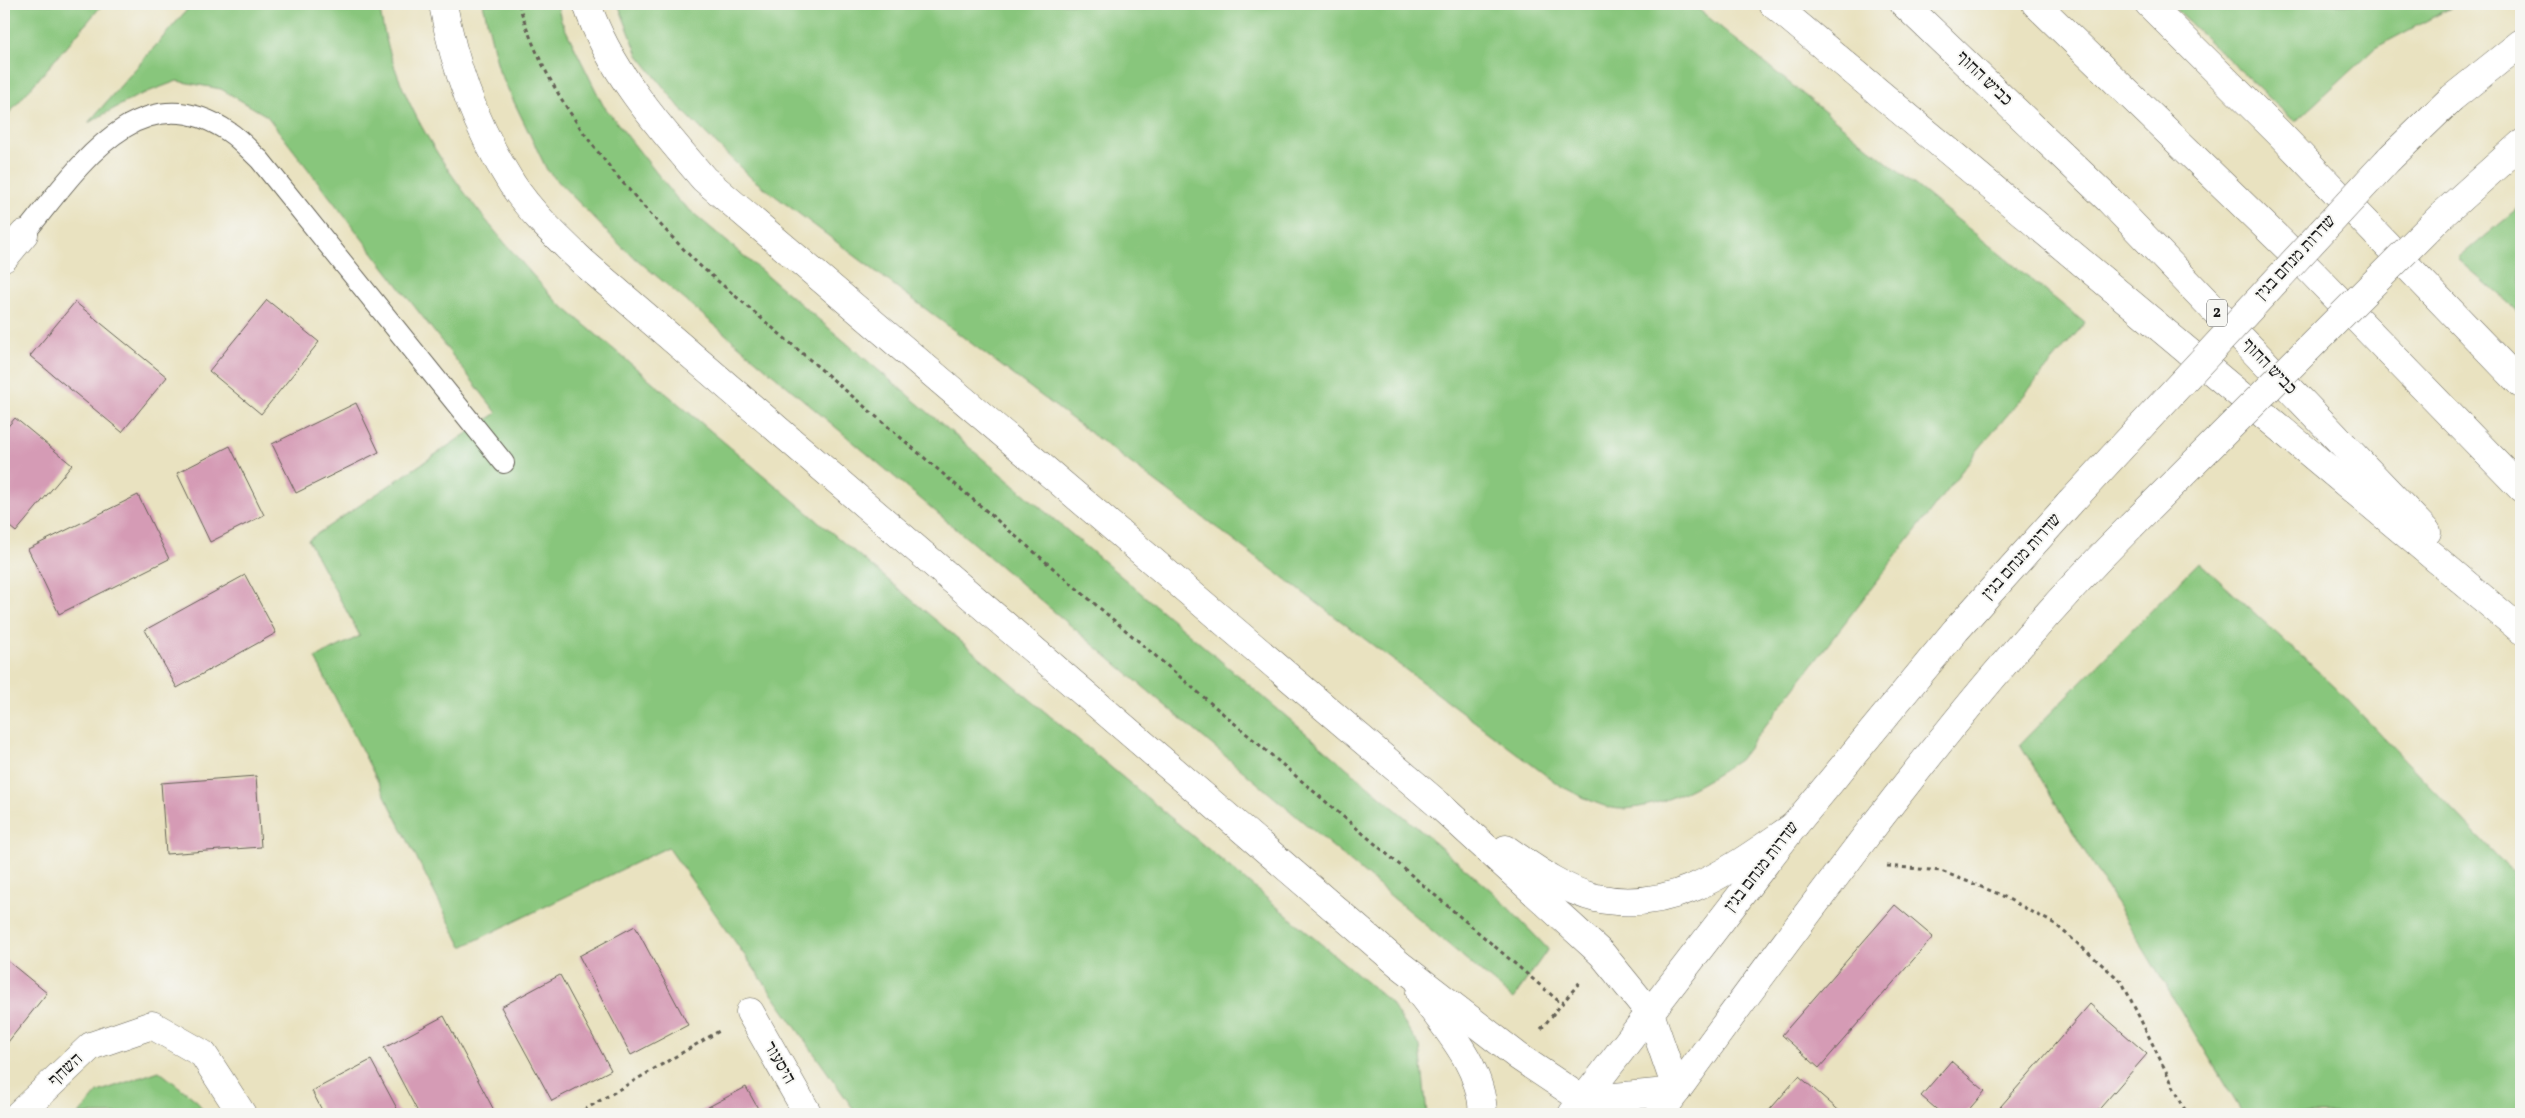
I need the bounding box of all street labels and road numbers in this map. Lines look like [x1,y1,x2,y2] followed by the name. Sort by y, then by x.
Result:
[1950,46,2018,112] street label: כביש החוף
[2250,210,2342,306] street label: שדרות מנחם בגין
[2207,300,2227,326] road number: 2
[2236,333,2302,401] street label: כביש החוף
[1976,508,2068,606] street label: שדרות מנחם בגין
[1719,816,1805,918] street label: שדרות מנחם בגין
[757,1037,801,1089] street label: היסעור
[43,1048,89,1092] street label: השחף

